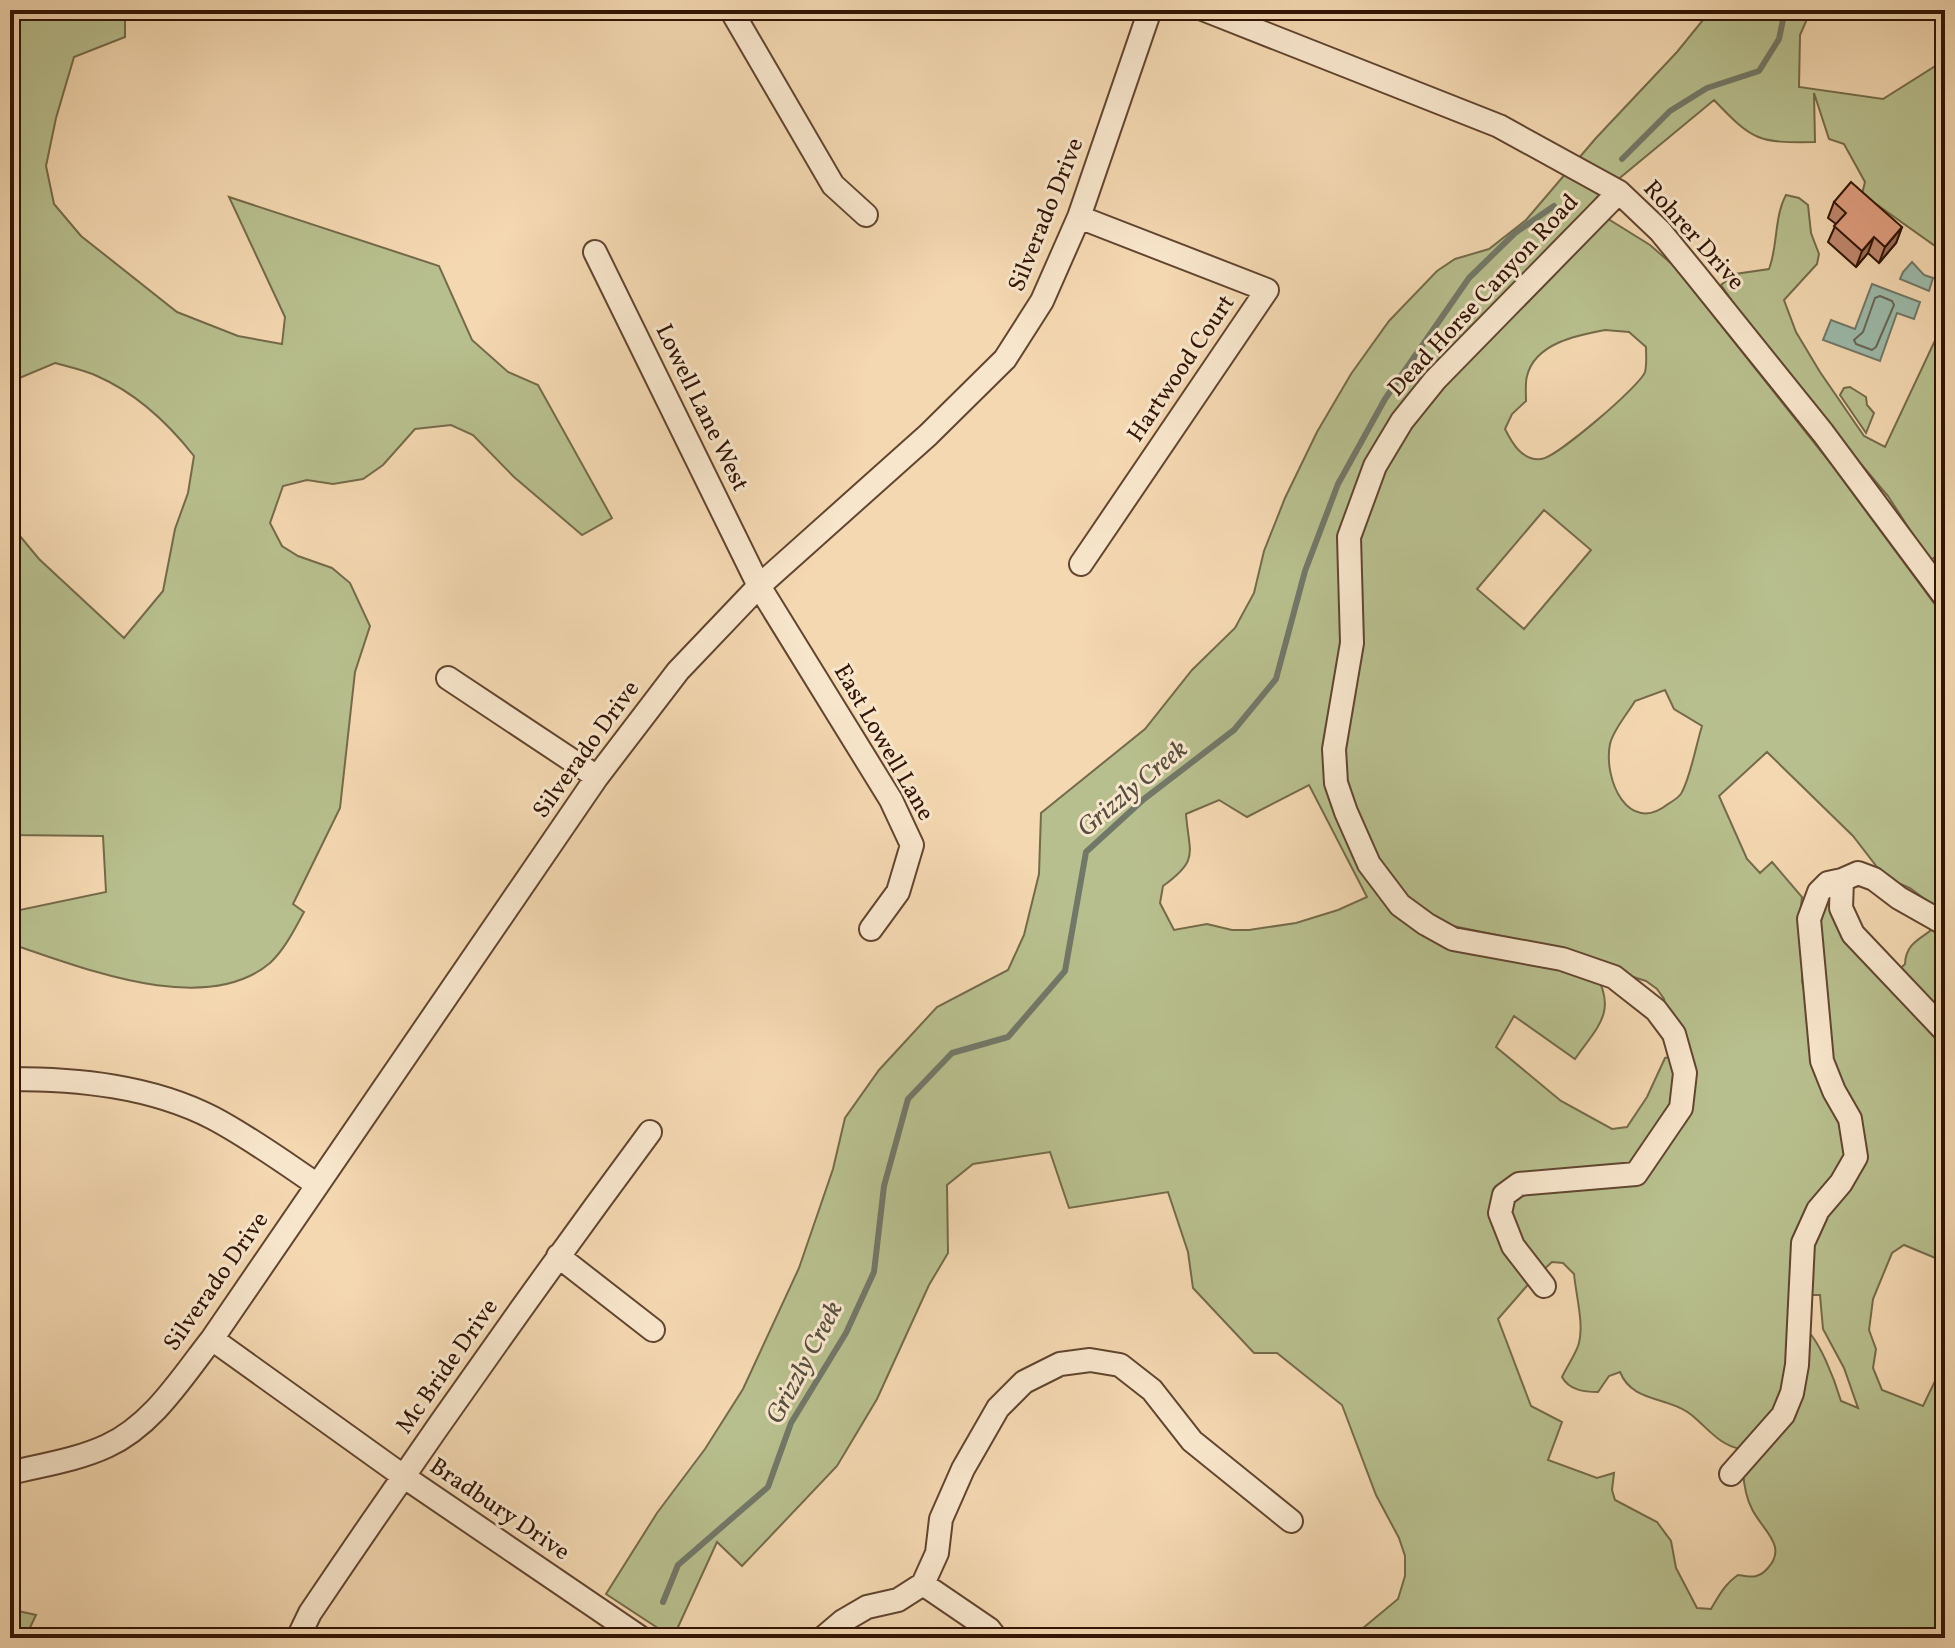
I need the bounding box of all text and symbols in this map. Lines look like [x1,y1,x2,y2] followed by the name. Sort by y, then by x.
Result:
[1001,133,1093,297] street label: Silverado Drive
[1634,173,1752,299] street label: Rohrer Drive
[1381,187,1587,405] street label: Dead Horse Canyon Road
[1120,289,1244,449] street label: Hartwood Court
[646,319,756,497] street label: Lowell Lane West
[824,658,942,828] street label: East Lowell Lane
[525,674,649,826] street label: Silverado Drive
[1070,732,1196,846] water label: Grizzly Creek
[156,1205,278,1359] street label: Silverado Drive
[389,1293,507,1441] street label: Mc Bride Drive
[758,1295,852,1431] water label: Grizzly Creek
[422,1450,576,1570] street label: Bradbury Drive

